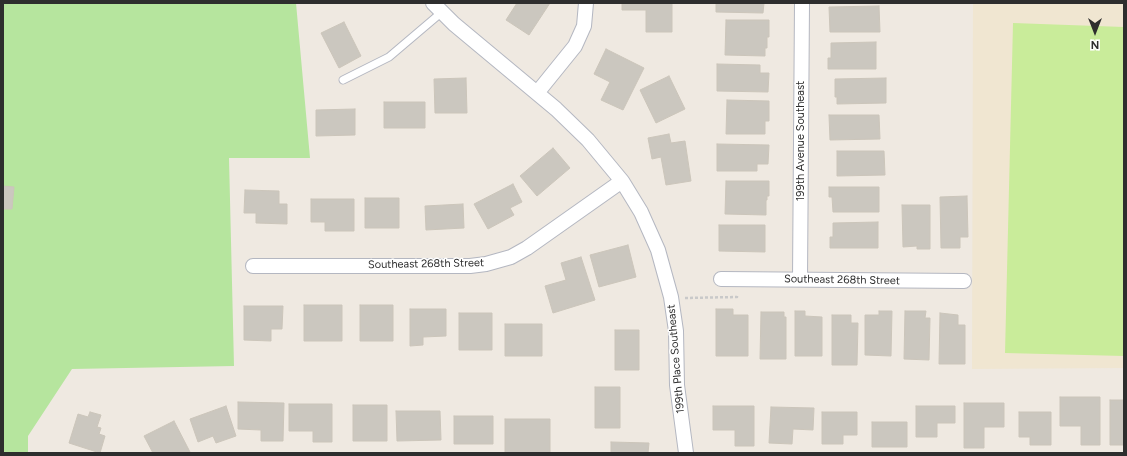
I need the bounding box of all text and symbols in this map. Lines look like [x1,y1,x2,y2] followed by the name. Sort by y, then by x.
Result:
[1075,12,1115,52] north arrow
[1091,38,1099,51] text: N
[794,81,808,201] street label: 199th Avenue Southeast
[368,256,484,272] street label: Southeast 268th Street
[784,272,900,288] street label: Southeast 268th Street
[665,304,687,414] street label: 199th Place Southeast

